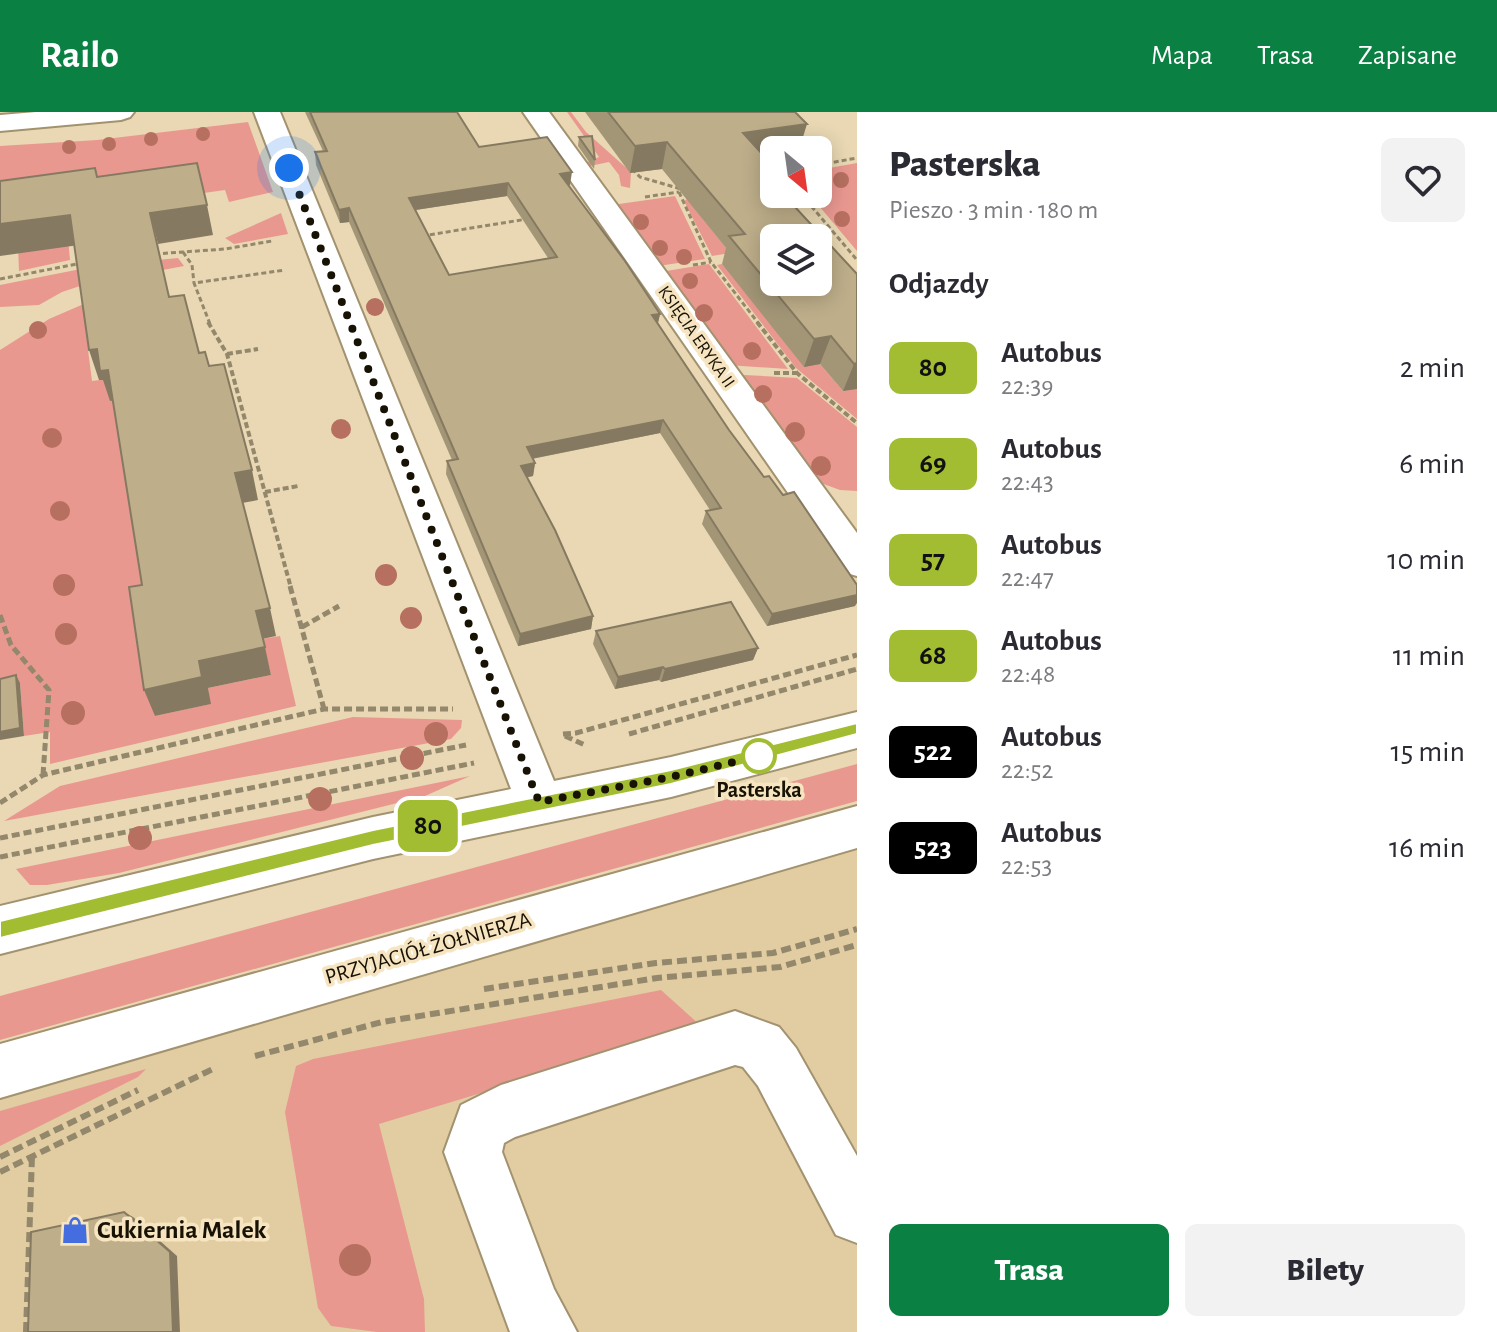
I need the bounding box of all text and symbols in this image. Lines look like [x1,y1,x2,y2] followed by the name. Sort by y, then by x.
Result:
[40,37,119,75] text: Railo
[1151,42,1213,70] text: Mapa
[1257,42,1314,70] text: Trasa
[1358,42,1457,70] text: Zapisane
[760,136,832,208] north arrow
[760,136,832,296] map controls
[1381,138,1465,222] button: heart
[889,146,1041,184] text: Pasterska
[269,148,309,188] your location
[889,197,1098,223] text: Pieszo · 3 min · 180 m
[760,224,832,296] button: layers
[889,269,989,299] text: Odjazdy
[654,283,738,391] street label: KSIĘCIA ERYKA II
[1001,338,1102,368] text: Autobus
[1400,353,1465,383] text: 2 min
[919,354,947,382] text: 80
[1001,373,1054,399] text: 22:39
[1001,434,1102,464] text: Autobus
[1399,449,1465,479] text: 6 min
[919,450,947,478] text: 69
[1001,469,1054,495] text: 22:43
[1001,530,1102,560] text: Autobus
[1387,545,1465,575] text: 10 min
[921,546,945,574] text: 57
[1001,565,1054,591] text: 22:47
[1001,626,1102,656] text: Autobus
[1393,641,1465,671] text: 11 min
[919,642,947,670] text: 68
[1001,661,1055,687] text: 22:48
[1001,722,1102,752] text: Autobus
[1390,737,1465,767] text: 15 min
[914,738,952,766] text: 522
[742,739,776,773] marker: Pasterska
[1001,757,1053,783] text: 22:52
[716,779,802,801] place label: Pasterska
[392,800,464,852] line badge: 80
[414,812,442,840] text: 80
[1001,818,1102,848] text: Autobus
[1389,833,1465,863] text: 16 min
[914,834,952,862] text: 523
[1001,853,1052,879] text: 22:53
[322,907,534,988] street label: PRZYJACIÓŁ ŻOŁNIERZA
[60,1215,90,1245] shop icon: Cukiernia Malek
[97,1217,267,1243] place label: Cukiernia Malek
[889,1224,1169,1316] button: Trasa
[1185,1224,1465,1316] button: Bilety

